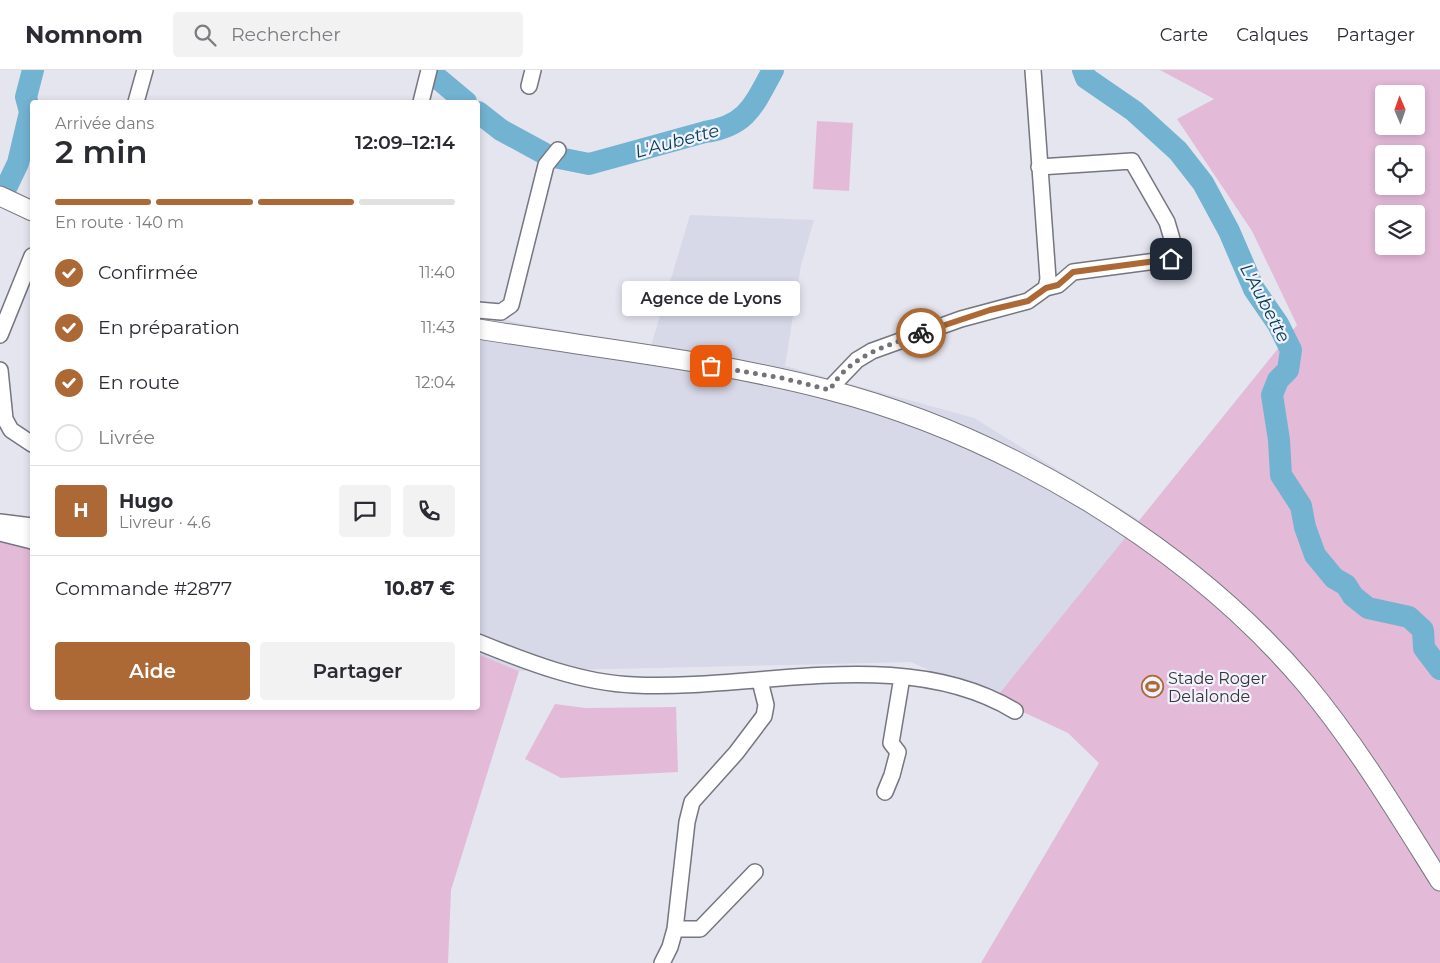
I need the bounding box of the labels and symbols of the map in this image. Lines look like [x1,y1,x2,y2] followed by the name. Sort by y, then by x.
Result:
[1375,85,1425,135] north arrow
[632,119,722,163] water label: L'Aubette
[1150,238,1192,280] pin
[1235,260,1295,346] water label: L'Aubette
[622,281,800,316] callout: Agence de Lyons
[896,308,946,358] courier
[690,345,732,387] pin
[1168,669,1267,706] place label: Stade Roger Delalonde
[1140,675,1164,699] sports icon: Stade Roger Delalonde

